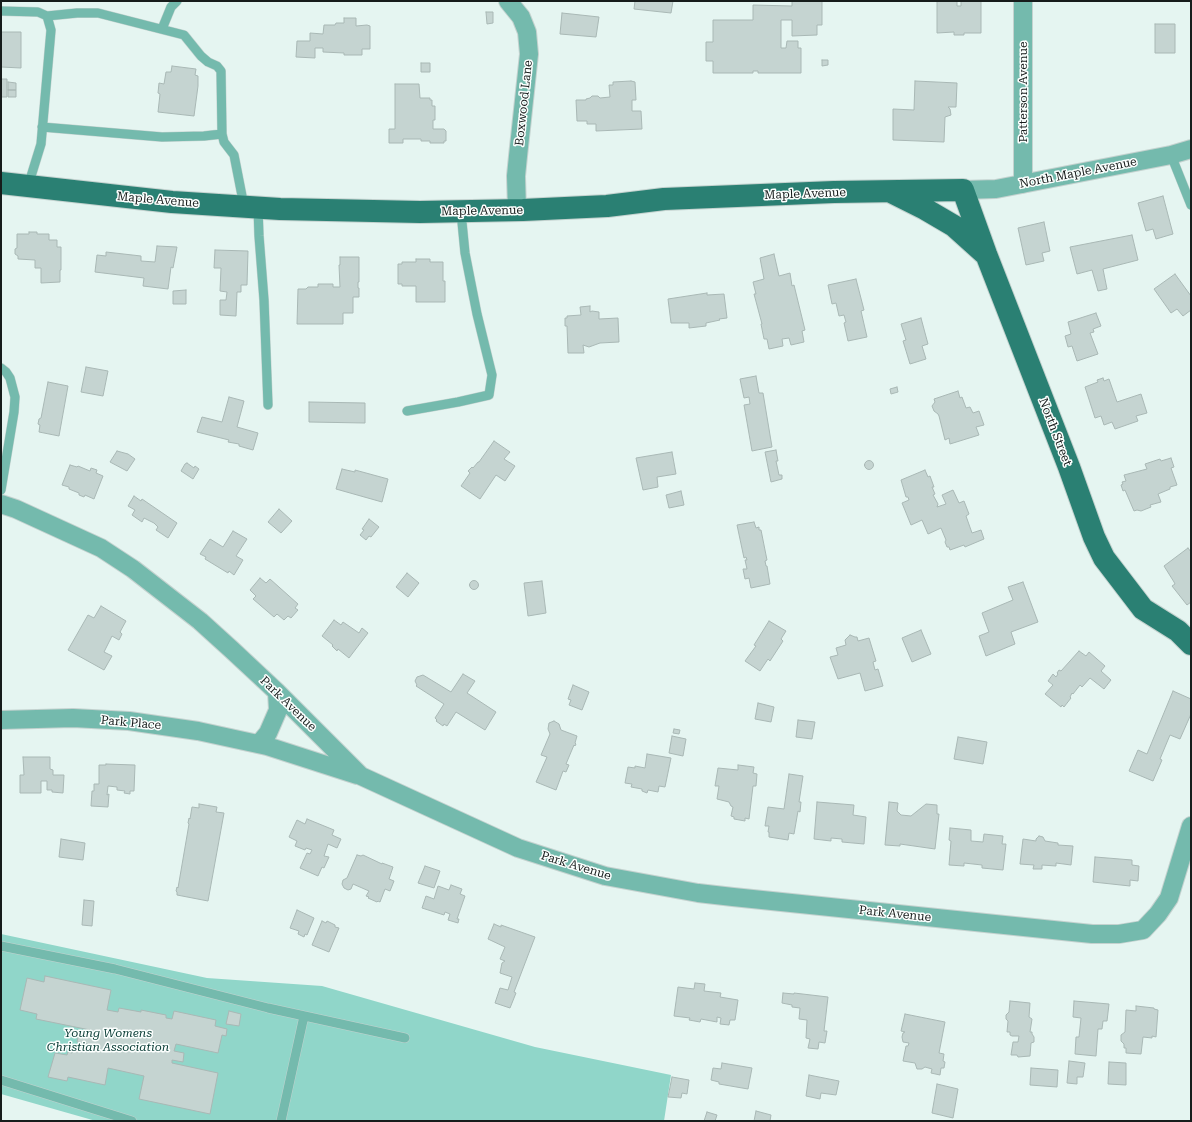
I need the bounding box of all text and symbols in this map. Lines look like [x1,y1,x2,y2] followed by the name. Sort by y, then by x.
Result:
[1016,41,1030,143] street label: Patterson Avenue
[512,59,536,147] street label: Boxwood Lane
[1018,155,1138,191] street label: North Maple Avenue
[764,185,846,203] street label: Maple Avenue
[117,189,199,211] street label: Maple Avenue
[441,203,523,219] street label: Maple Avenue
[1035,396,1075,468] street label: North Street
[257,674,319,734] street label: Park Avenue
[100,713,162,733] street label: Park Place
[539,849,613,883] street label: Park Avenue
[858,903,932,925] street label: Park Avenue
[47,1026,169,1054] park label: Young Womens Christian Association

